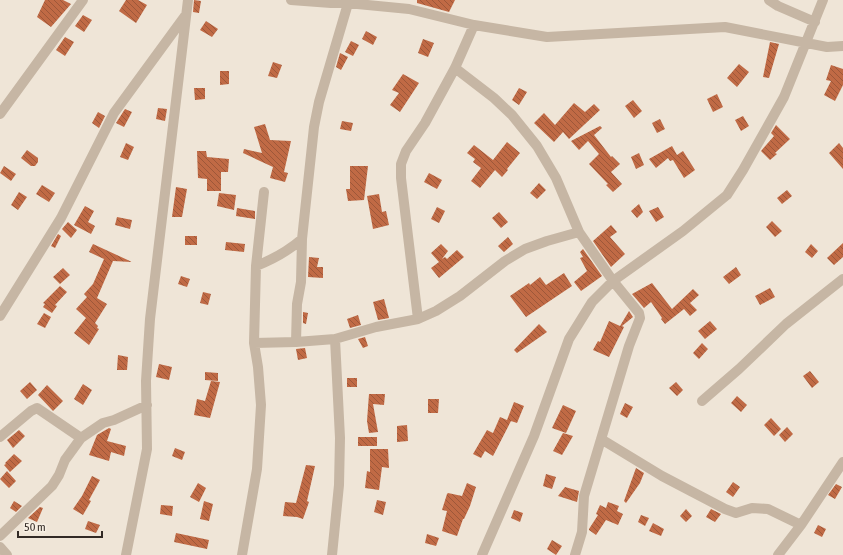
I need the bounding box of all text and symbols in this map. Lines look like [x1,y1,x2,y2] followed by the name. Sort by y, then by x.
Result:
[18,513,102,539] scale bar
[24,520,46,534] text: 50 m

